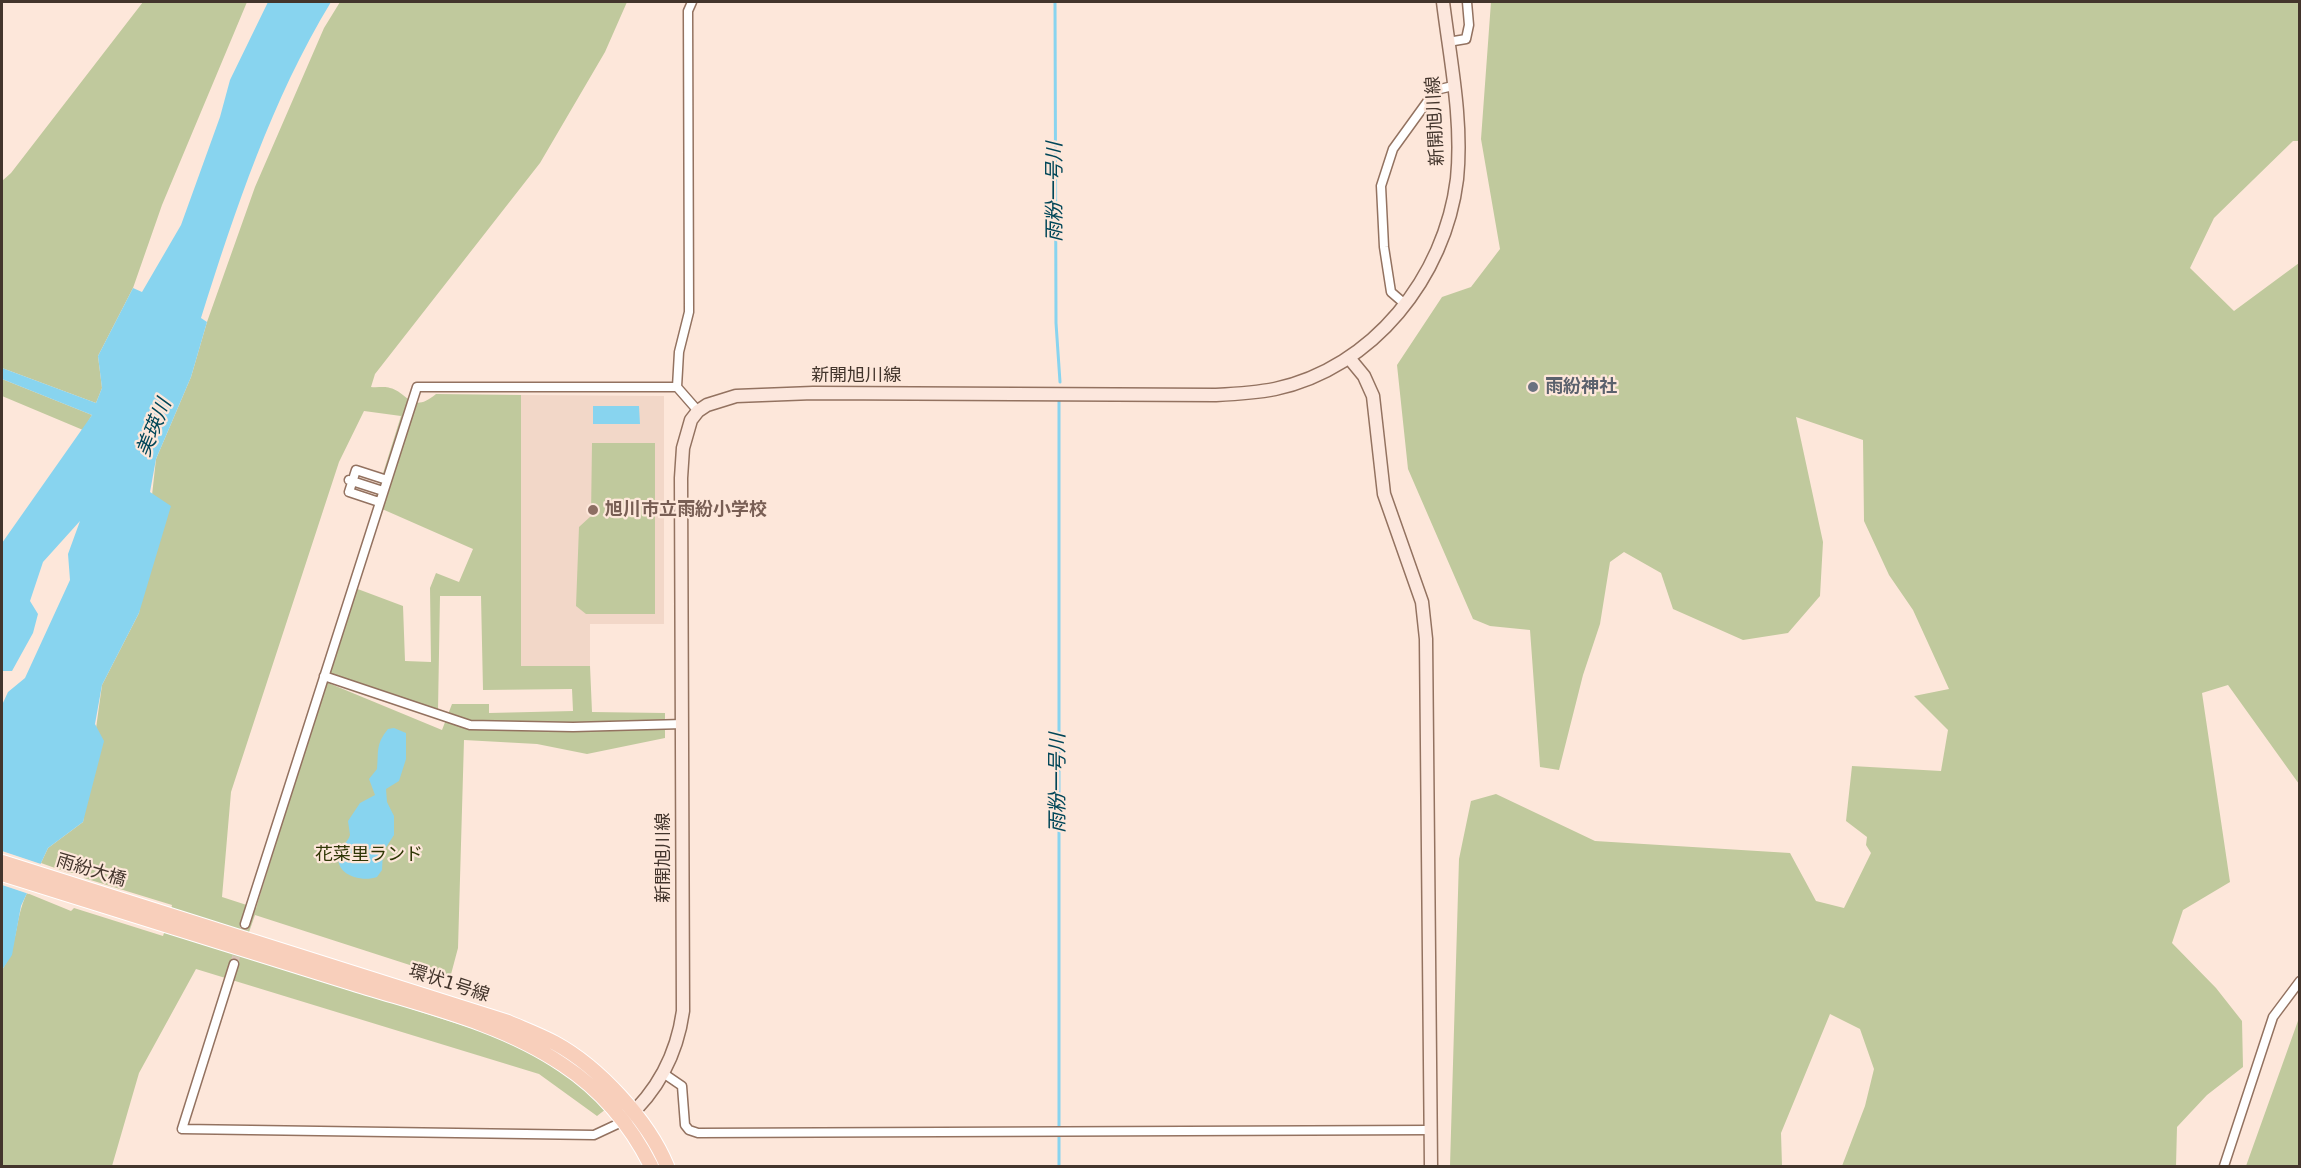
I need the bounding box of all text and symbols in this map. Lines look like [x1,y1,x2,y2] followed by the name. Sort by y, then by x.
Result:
[1423,75,1449,167] street label: 新開旭川線
[1044,142,1068,242] water label: 雨粉一号川
[811,365,901,387] street label: 新開旭川線
[1545,376,1617,398] place label: 雨紛神社
[1526,380,1540,394] marker: 雨紛神社
[133,396,177,460] water label: 美瑛川
[605,499,767,521] place label: 旭川市立雨紛小学校
[586,503,600,517] marker: 旭川市立雨紛小学校
[1047,733,1071,833] water label: 雨粉一号川
[653,813,675,903] street label: 新開旭川線
[315,844,423,866] park label: 花菜里ランド
[53,850,129,892] street label: 雨紛大橋
[406,961,492,1007] street label: 環状1号線

